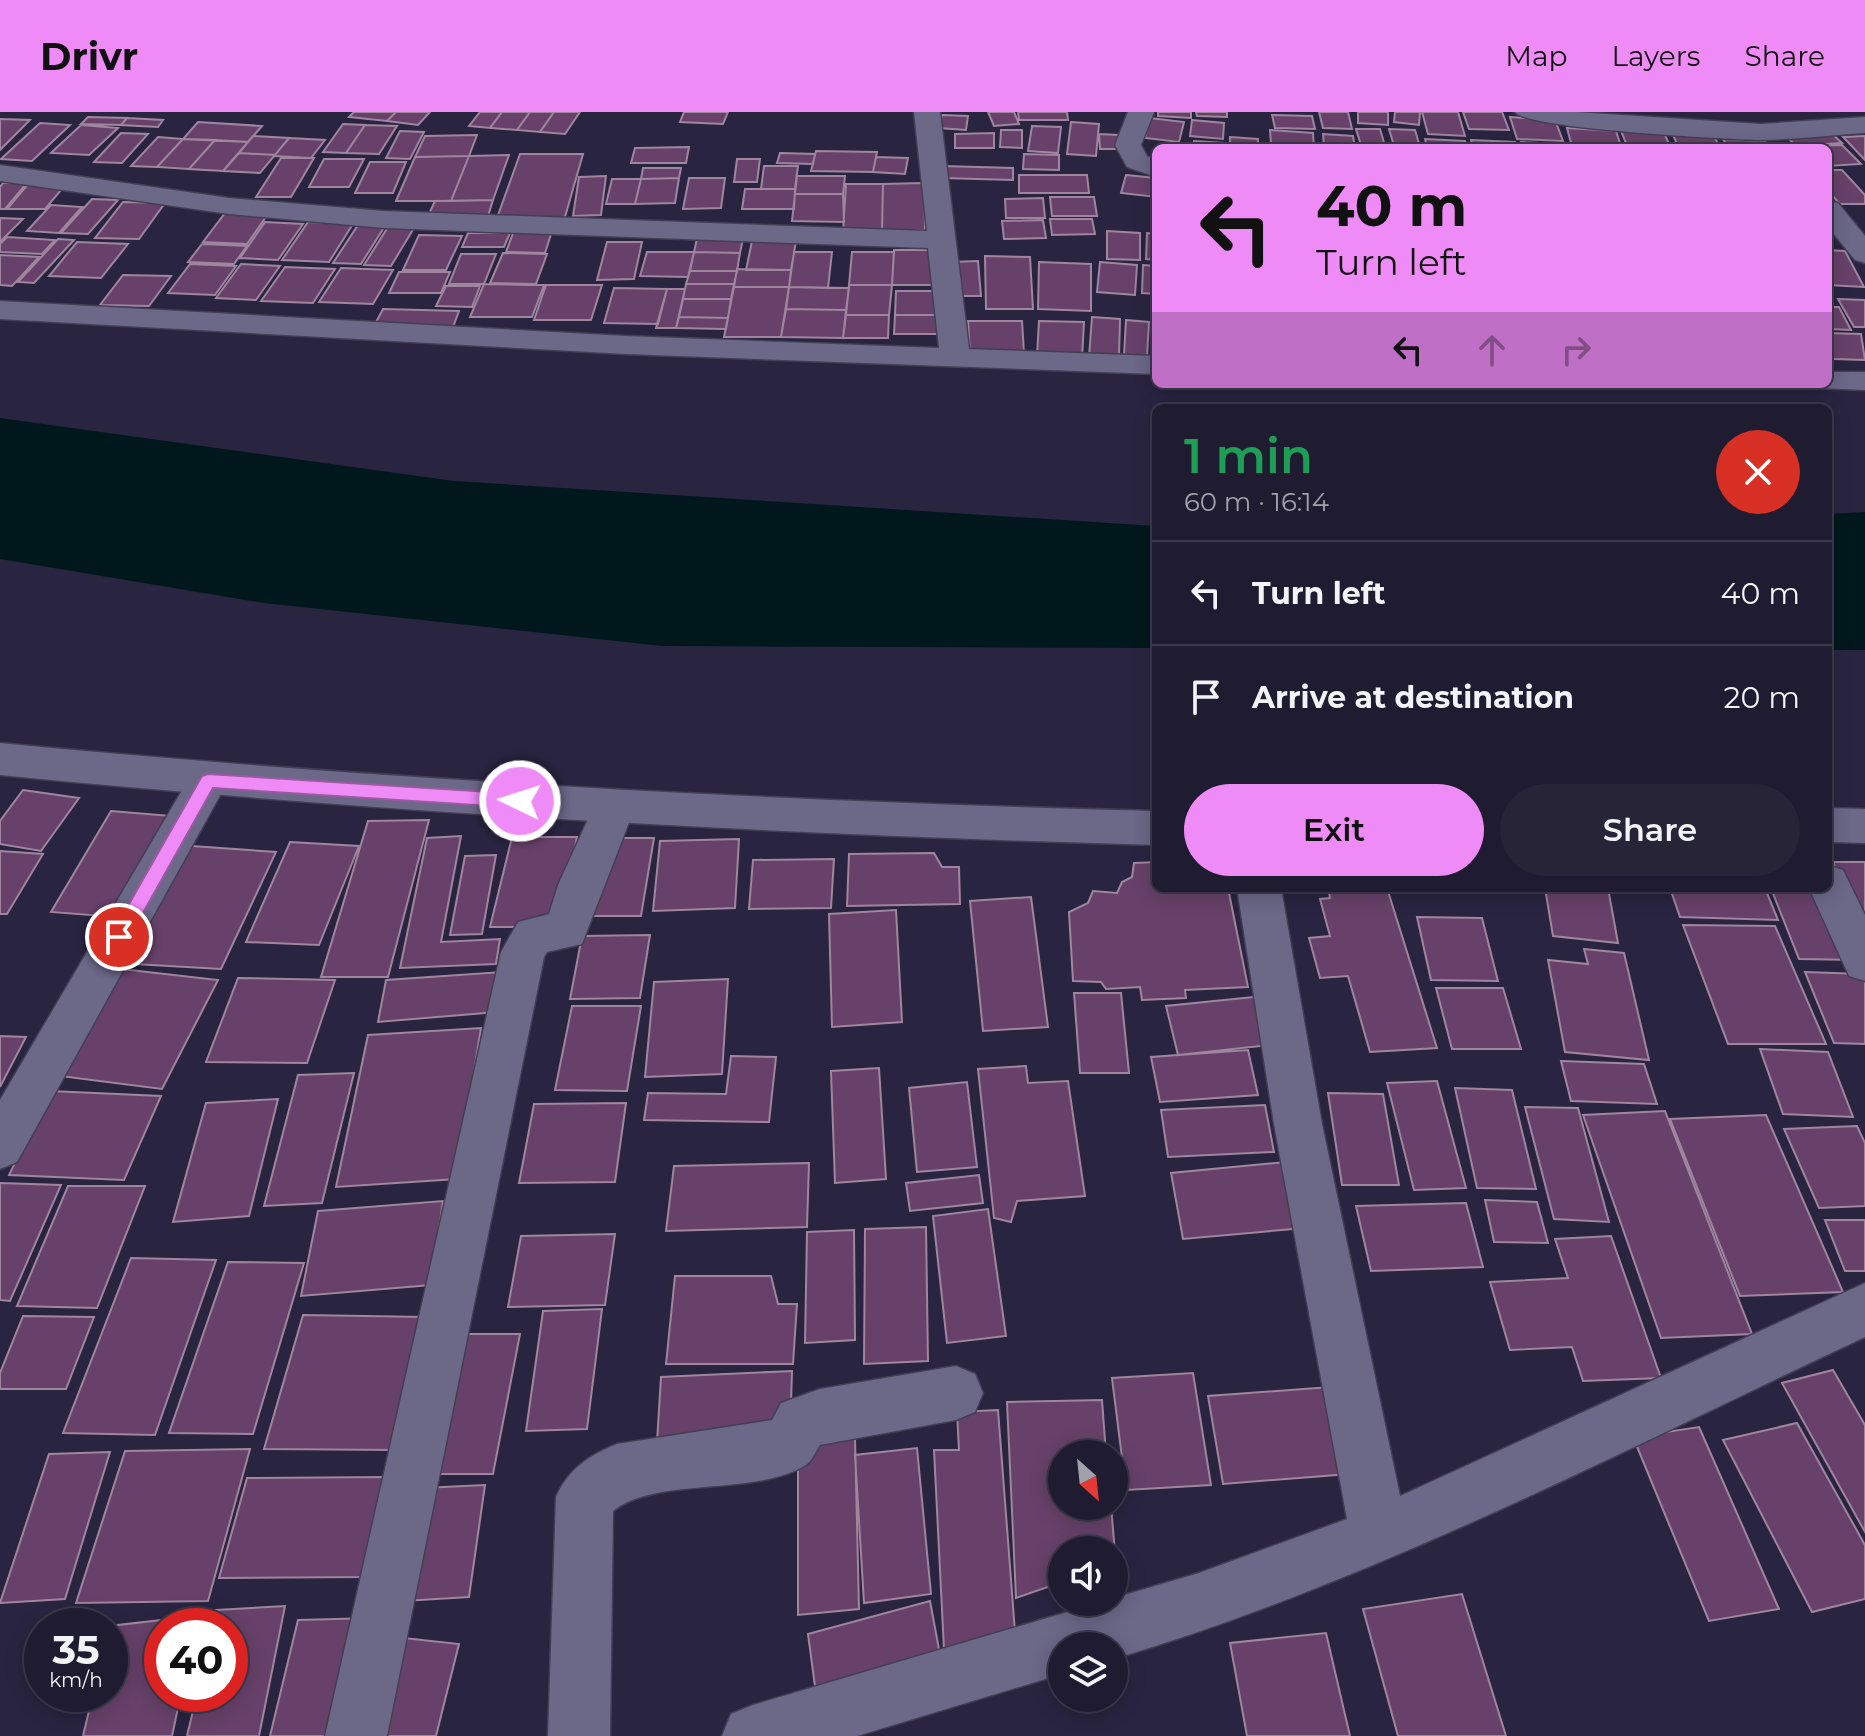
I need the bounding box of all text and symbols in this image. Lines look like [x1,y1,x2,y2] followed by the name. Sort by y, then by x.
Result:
[40,33,138,80] text: Drivr
[1505,39,1568,73] text: Map
[1612,39,1701,73] text: Layers
[1745,39,1825,73] text: Share
[1316,172,1467,240] text: 40 m
[1184,176,1288,280] icon: left
[1316,240,1467,284] text: Turn left
[1386,328,1430,372] icon: left
[1470,328,1514,372] icon: ahead
[1554,328,1598,372] icon: right
[1184,427,1313,485] text: 1 min
[1716,430,1800,514] button: close
[1184,486,1329,518] text: 60 m · 16:14
[1184,571,1228,615] icon: left
[1252,575,1385,612] text: Turn left
[1721,575,1800,612] text: 40 m
[1184,675,1228,719] icon: arrive
[1252,679,1574,716] text: Arrive at destination
[1723,679,1800,716] text: 20 m
[478,759,562,843] position arrow
[1184,784,1484,876] button: Exit
[1500,784,1800,876] button: Share
[85,903,153,971] pin
[97,915,141,959] icon: arrive
[1048,1440,1128,1520] north arrow
[1048,1440,1128,1712] map controls
[1048,1536,1128,1616] button: sound
[144,1608,248,1712] speed limit sign: 40
[52,1625,100,1674] text: 35
[1048,1632,1128,1712] button: layers
[49,1668,103,1692] text: km/h

